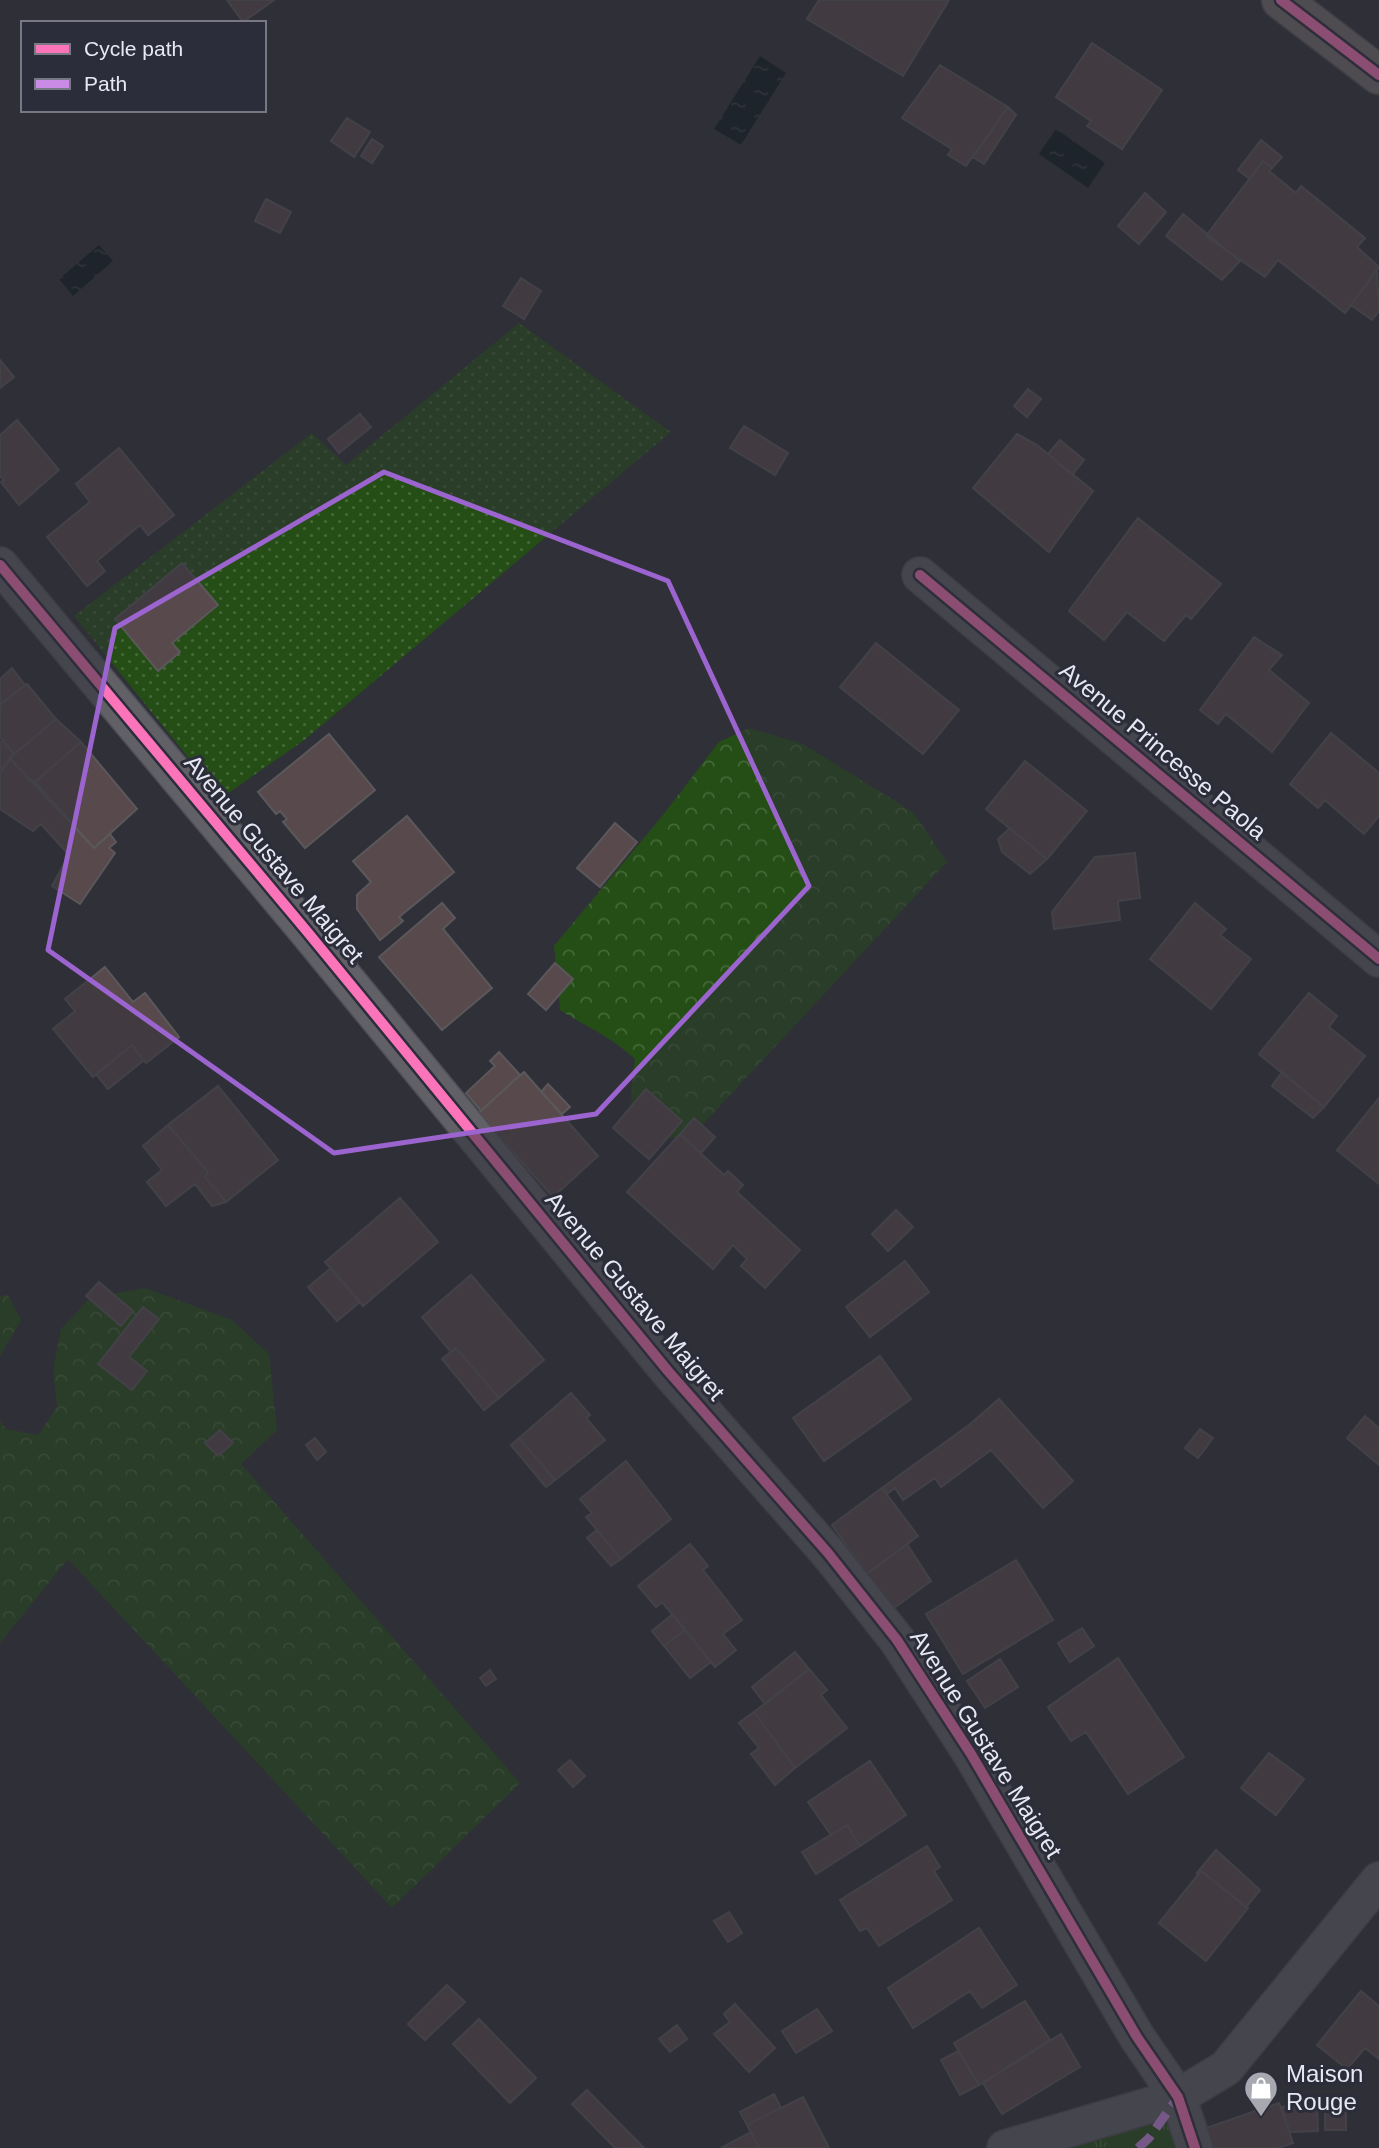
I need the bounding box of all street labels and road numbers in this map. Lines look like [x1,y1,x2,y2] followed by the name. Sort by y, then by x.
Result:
[1055,656,1272,845] street label: Avenue Princesse Paola
[179,749,370,969] street label: Avenue Gustave Maigret
[540,1186,731,1406] street label: Avenue Gustave Maigret
[905,1625,1068,1863] street label: Avenue Gustave Maigret

